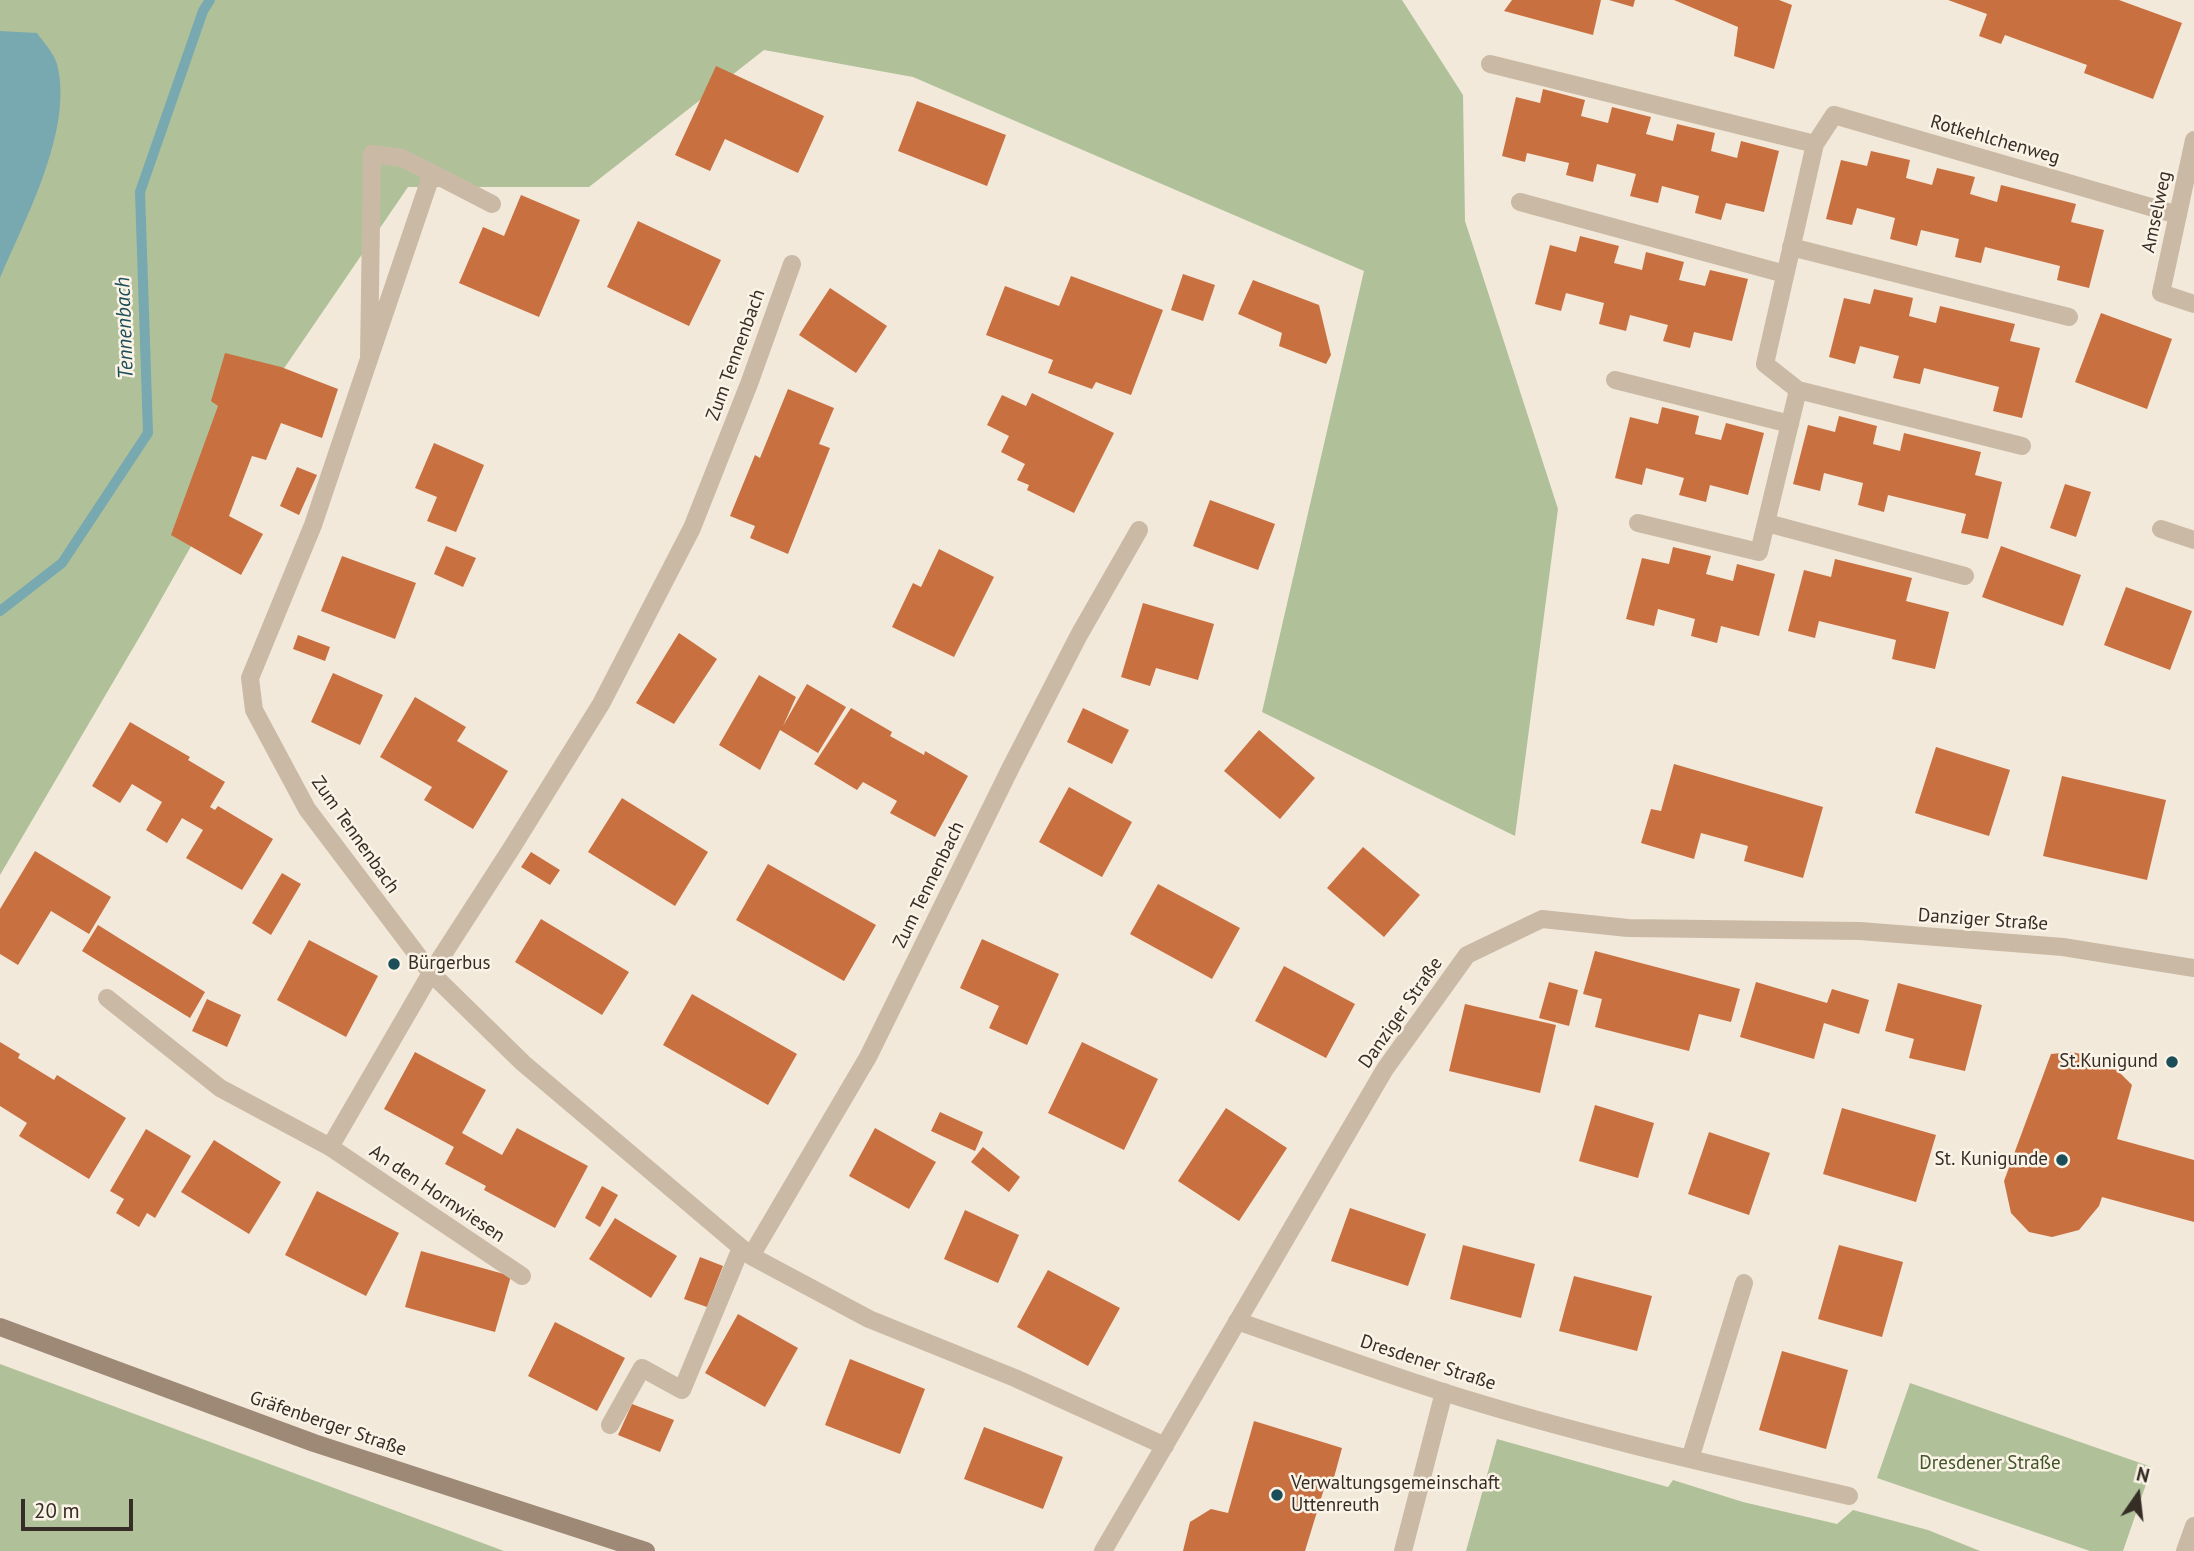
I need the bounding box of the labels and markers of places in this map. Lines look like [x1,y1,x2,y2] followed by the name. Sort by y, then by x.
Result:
[408,953,491,975] place label: Bürgerbus
[386,956,402,972] marker: Bürgerbus
[2059,1051,2158,1073] place label: St.Kunigund
[2164,1054,2180,1070] marker: St.Kunigund
[1935,1149,2048,1171] place label: St. Kunigunde
[2054,1152,2070,1168] marker: St. Kunigunde
[1291,1473,1500,1517] place label: Verwaltungsgemeinschaft Uttenreuth
[1269,1487,1285,1503] marker: Verwaltungsgemeinschaft Uttenreuth

